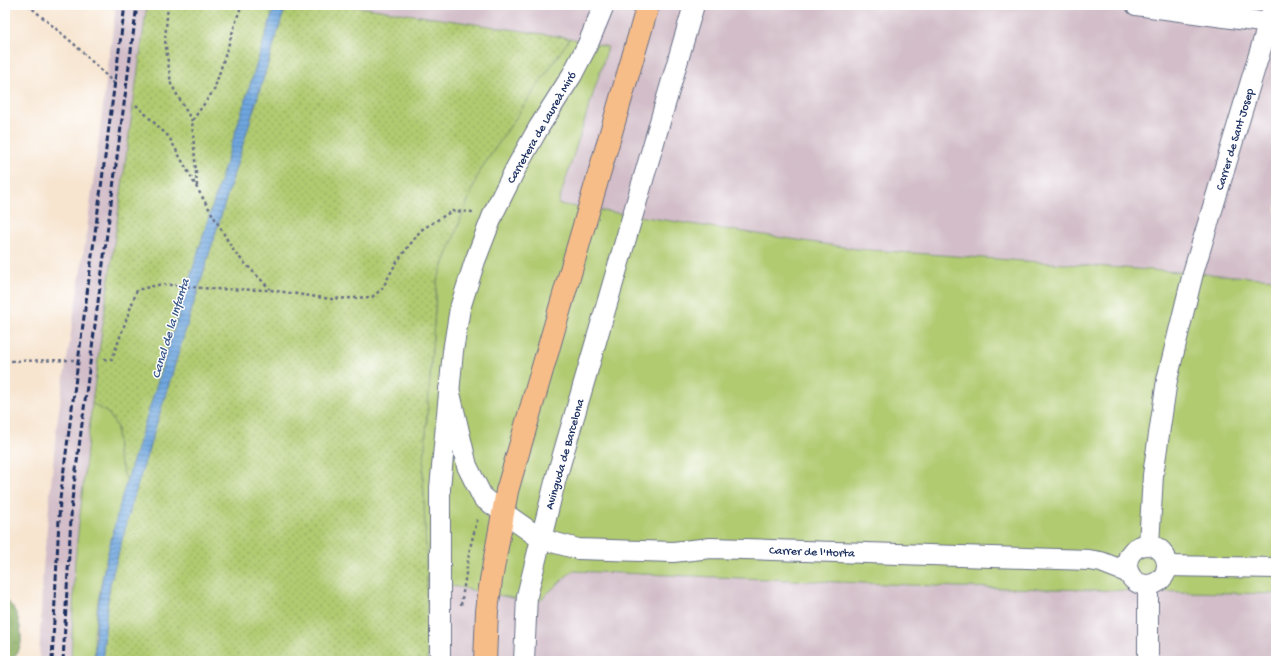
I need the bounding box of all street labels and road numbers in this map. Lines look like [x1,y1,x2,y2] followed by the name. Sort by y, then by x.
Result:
[505,70,580,186] street label: Carretera de Laureà Miró
[1214,87,1258,192] street label: Carrer de Sant Josep
[543,397,588,511] street label: Avinguda de Barcelona
[769,545,855,561] street label: Carrer de l'Horta

